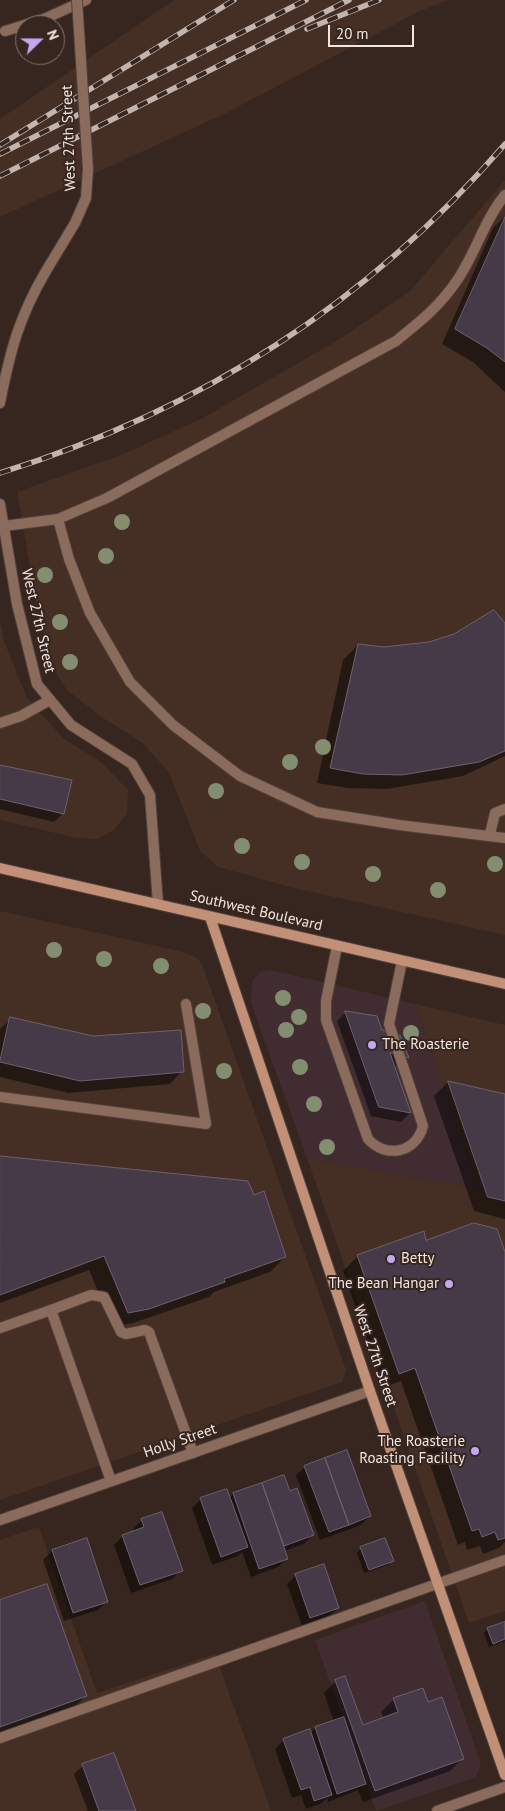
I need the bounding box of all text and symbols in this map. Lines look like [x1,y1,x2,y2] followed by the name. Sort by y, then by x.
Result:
[15,15,65,65] north arrow
[330,15,416,47] scale bar
[336,24,369,43] text: 20 m
[43,27,63,42] text: N
[58,85,80,191] street label: West 27th Street
[17,567,59,675] street label: West 27th Street
[188,887,324,935] street label: Southwest Boulevard
[382,1036,469,1054] place label: The Roasterie
[366,1039,378,1051] marker: The Roasterie
[401,1250,435,1268] place label: Betty
[385,1253,397,1265] marker: Betty
[328,1275,439,1293] place label: The Bean Hangar
[443,1278,455,1290] marker: The Bean Hangar
[349,1303,401,1409] street label: West 27th Street
[141,1420,219,1462] street label: Holly Street
[359,1433,465,1468] place label: The Roasterie Roasting Facility
[469,1445,481,1457] marker: The Roasterie Roasting Facility

